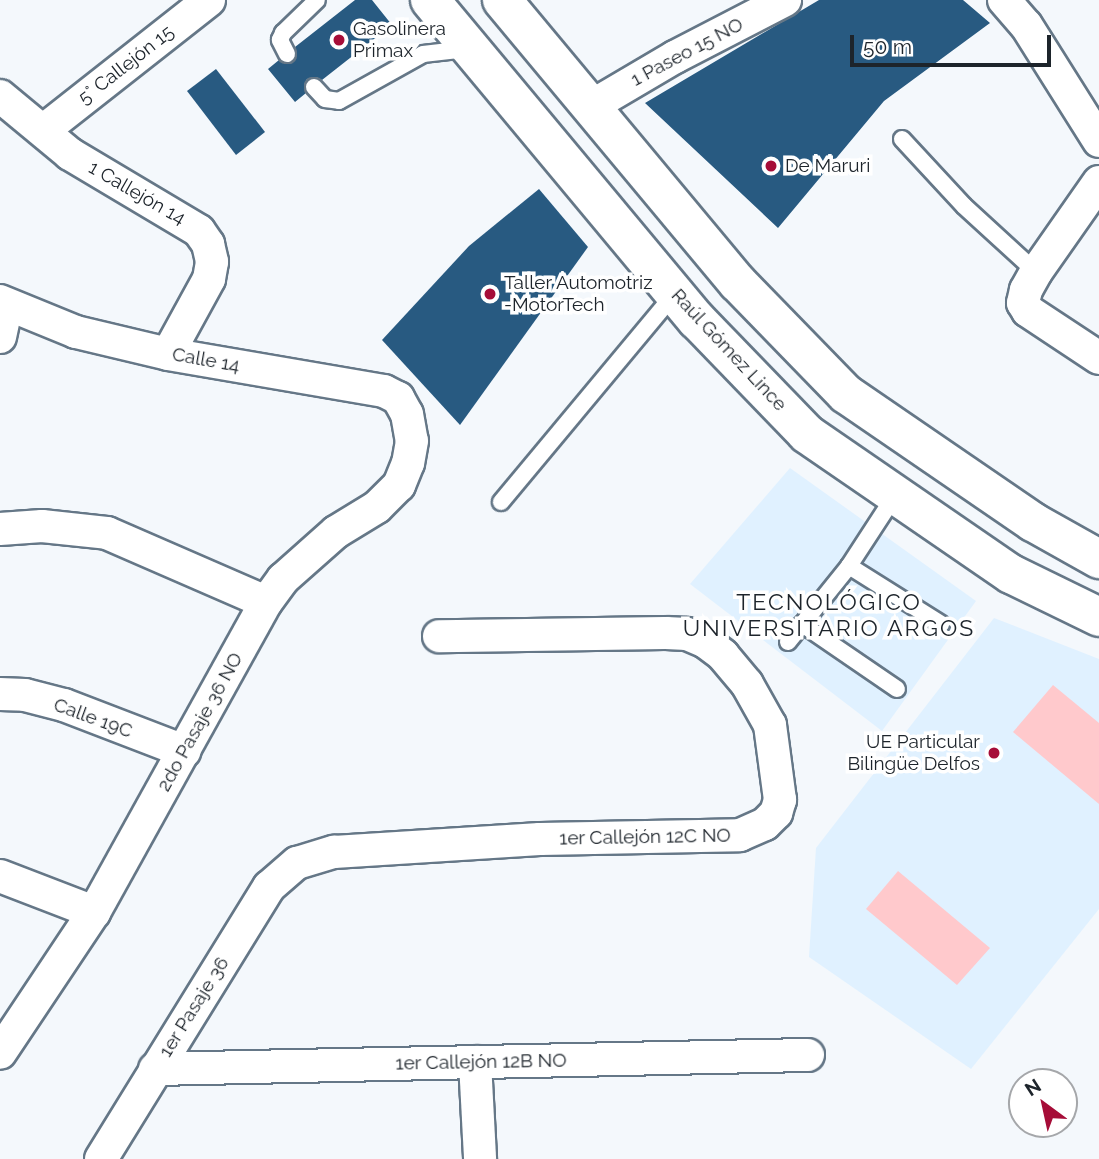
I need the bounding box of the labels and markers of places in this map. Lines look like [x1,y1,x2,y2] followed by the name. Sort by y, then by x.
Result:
[353,18,446,62] place label: Gasolinera Primax
[331,32,347,48] marker: Gasolinera Primax
[785,155,870,177] place label: De Maruri
[763,158,779,174] marker: De Maruri
[504,272,654,316] place label: Taller Automotriz -MotorTech
[482,286,498,302] marker: Taller Automotriz -MotorTech
[847,731,980,775] place label: UE Particular Bilingüe Delfos
[986,745,1002,761] marker: UE Particular Bilingüe Delfos

